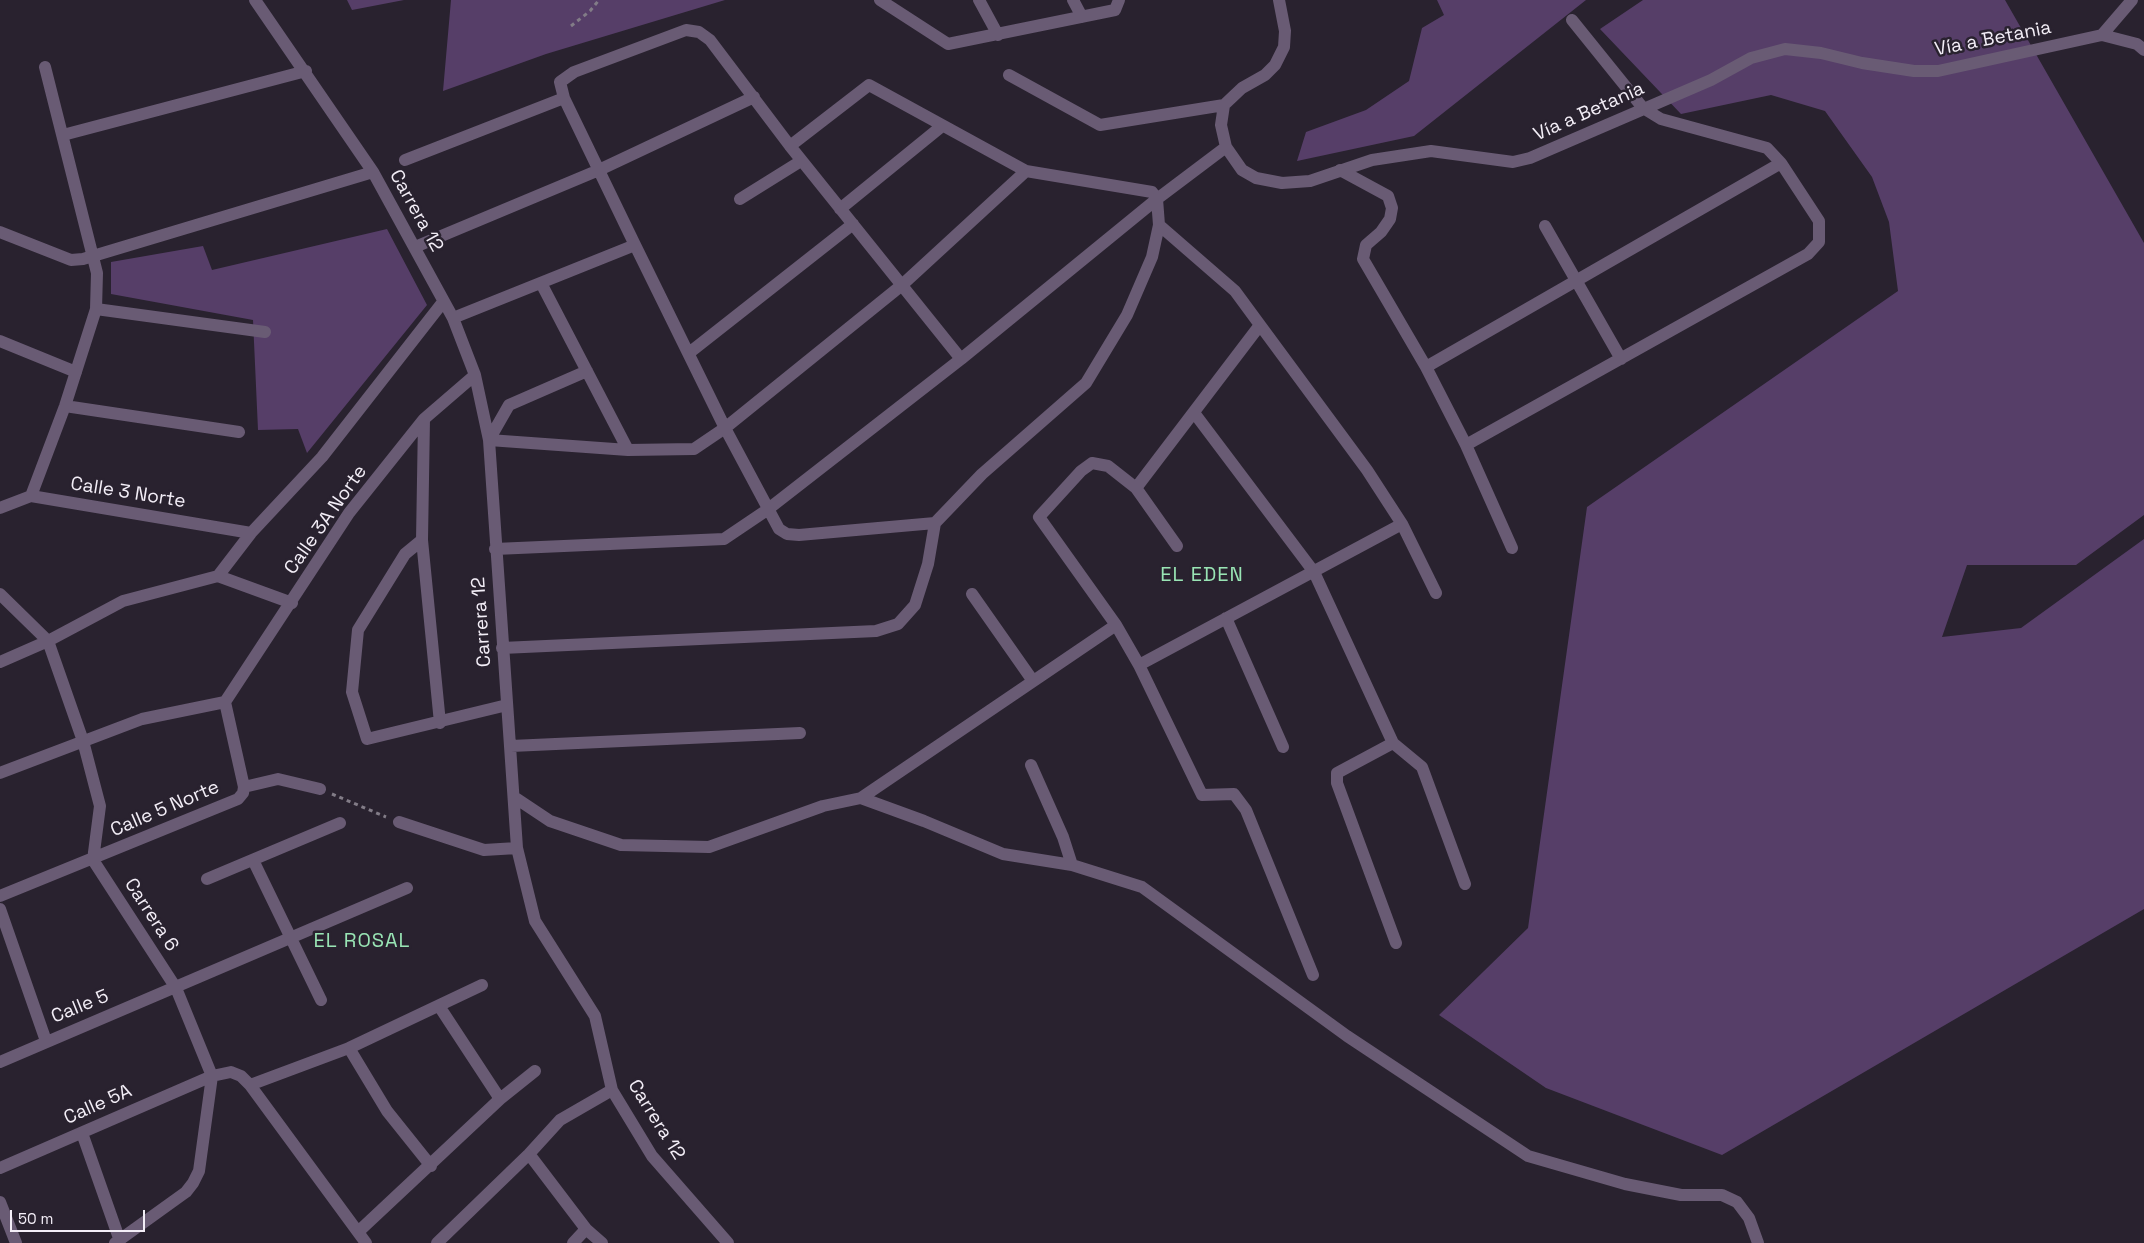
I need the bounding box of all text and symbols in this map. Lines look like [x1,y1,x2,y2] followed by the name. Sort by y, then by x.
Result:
[1933,17,2053,61] street label: Vía a Betania
[1530,78,1648,146] street label: Vía a Betania
[384,166,448,256] street label: Carrera 12
[280,461,372,579] street label: Calle 3A Norte
[69,473,187,513] street label: Calle 3 Norte
[1159,564,1245,588] district label: EL EDEN
[467,576,497,668] street label: Carrera 12
[107,776,223,842] street label: Calle 5 Norte
[119,874,183,956] street label: Carrera 6
[312,930,412,954] district label: EL ROSAL
[48,985,112,1029] street label: Calle 5
[622,1076,690,1164] street label: Carrera 12
[61,1080,135,1130] street label: Calle 5A
[12,1200,148,1232] scale bar
[18,1209,53,1228] text: 50 m

